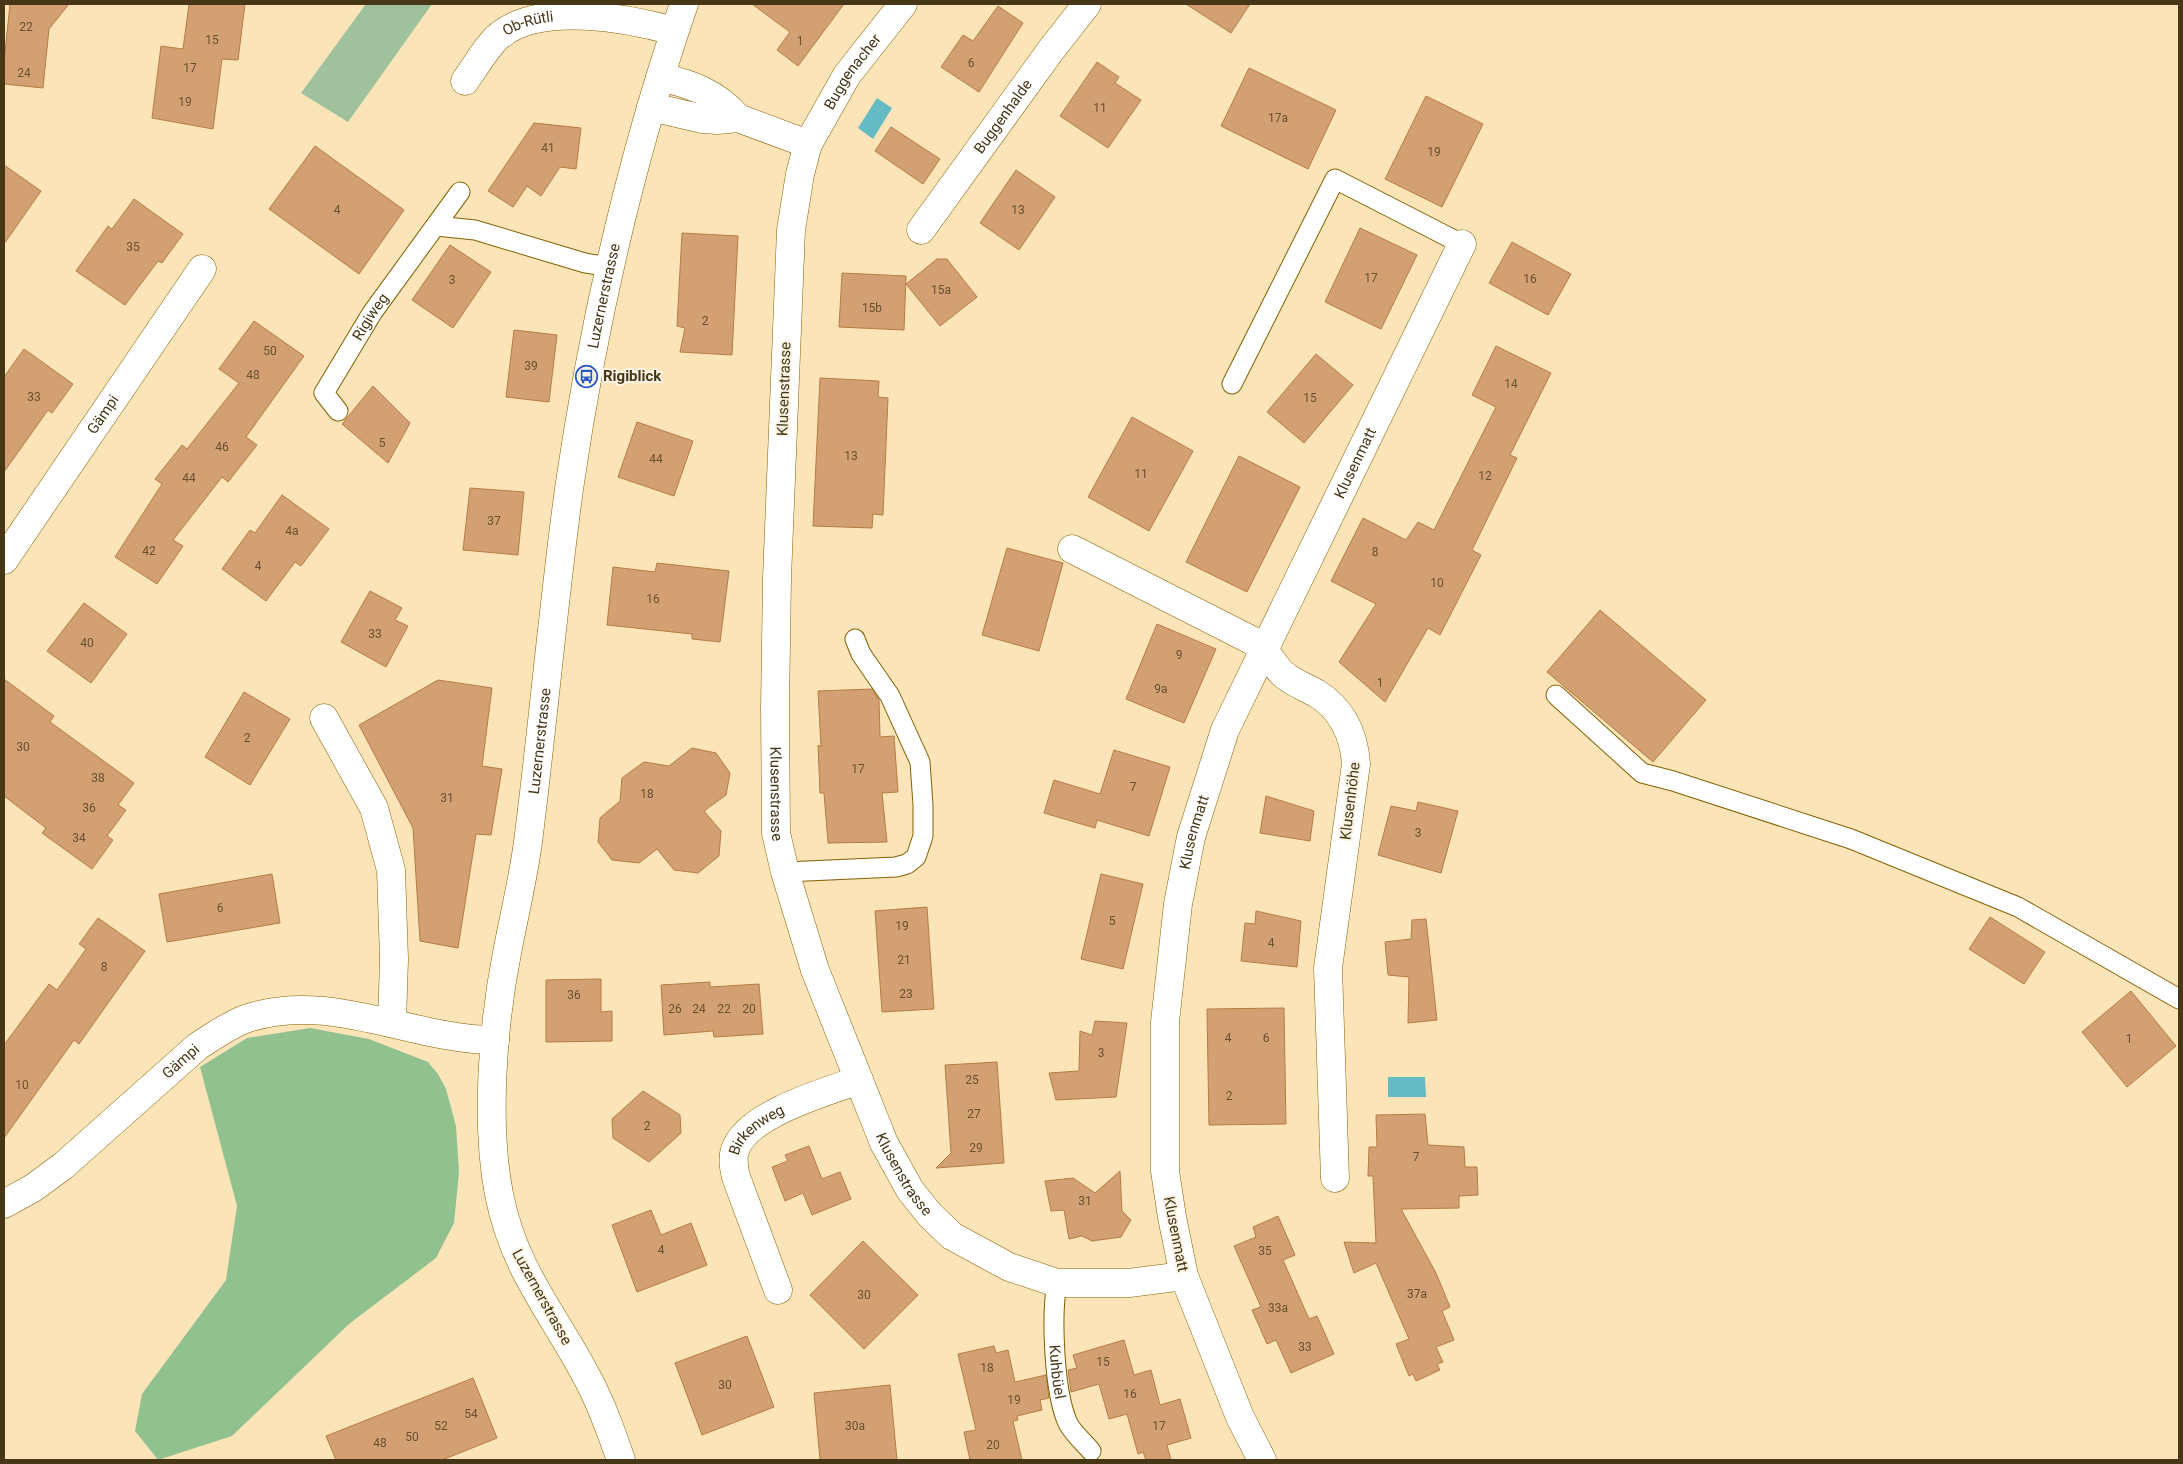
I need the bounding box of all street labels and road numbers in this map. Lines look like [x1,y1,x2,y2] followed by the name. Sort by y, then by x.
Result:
[499,7,554,40] street label: Ob-Rütli
[820,30,885,113] street label: Buggenacher
[970,76,1036,157] street label: Buggenhalde
[584,242,624,350] street label: Luzernerstrasse
[349,290,392,344] street label: Rigiweg
[773,341,795,436] street label: Klusenstrasse
[83,391,123,438] street label: Gämpi
[1330,425,1380,501] street label: Klusenmatt
[525,687,555,795] street label: Luzernerstrasse
[766,746,787,843] street label: Klusenstrasse
[1336,761,1364,841] street label: Klusenhöhe
[1176,793,1213,871] street label: Klusenmatt
[159,1040,203,1082] street label: Gämpi
[725,1101,787,1157] street label: Birkenweg
[872,1130,936,1219] street label: Klusenstrasse
[1160,1195,1192,1273] street label: Klusenmatt
[508,1246,576,1348] street label: Luzernerstrasse
[1045,1344,1069,1401] street label: Kuhbüel

